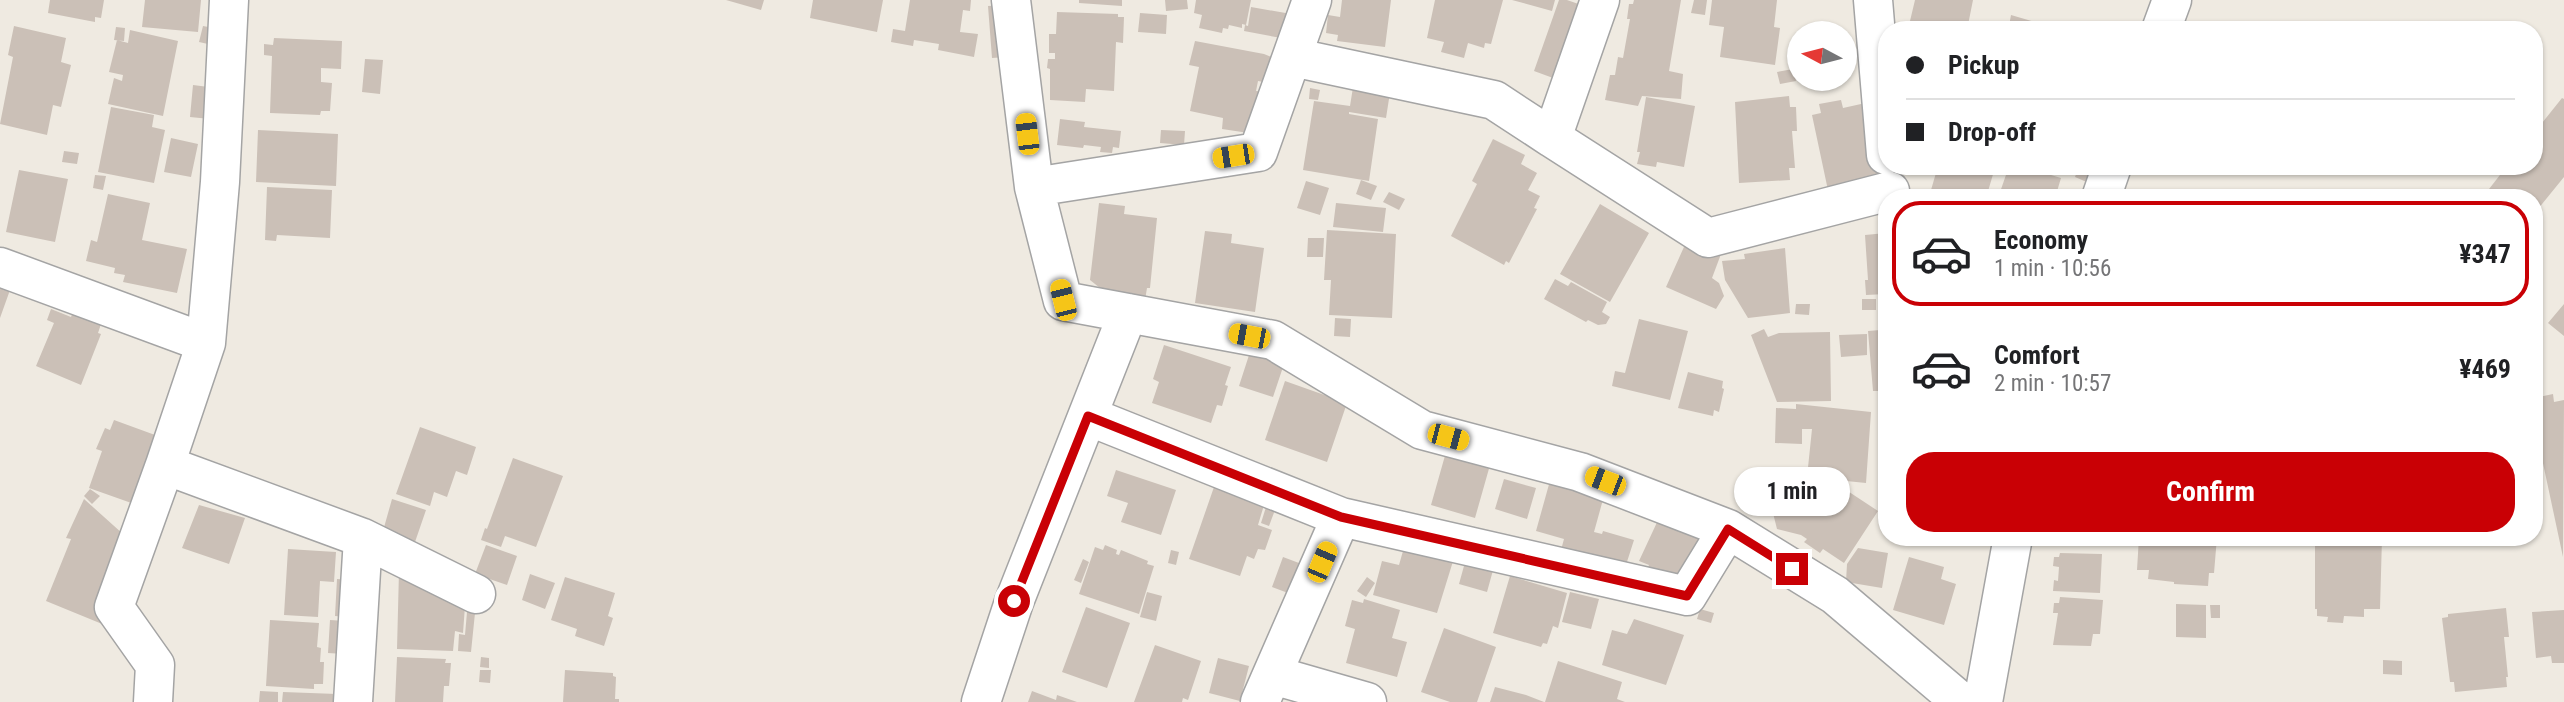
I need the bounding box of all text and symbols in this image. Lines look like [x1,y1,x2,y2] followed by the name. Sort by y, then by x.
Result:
[1787,21,1857,91] north arrow
[1787,21,1857,91] map controls
[1948,50,2019,80] text: Pickup
[1015,112,1040,156] car
[1948,117,2036,147] text: Drop-off
[1211,142,1256,170] car
[1910,222,1973,285] icon: car
[1994,225,2088,255] text: Economy
[2459,239,2511,269] text: ¥347
[1994,255,2111,282] text: 1 min · 10:56
[1048,277,1079,323] car
[1227,322,1272,350] car
[1910,337,1973,400] icon: car
[1994,340,2080,370] text: Comfort
[2459,354,2511,384] text: ¥469
[1994,370,2111,397] text: 2 min · 10:57
[1425,421,1472,453] car
[1906,452,2515,532] button: Confirm
[1582,464,1629,498] car
[1734,468,1850,516] callout: 1 min
[1766,478,1818,505] text: 1 min
[1305,539,1340,585] car
[1776,553,1808,585] route end
[998,585,1030,617] route start

